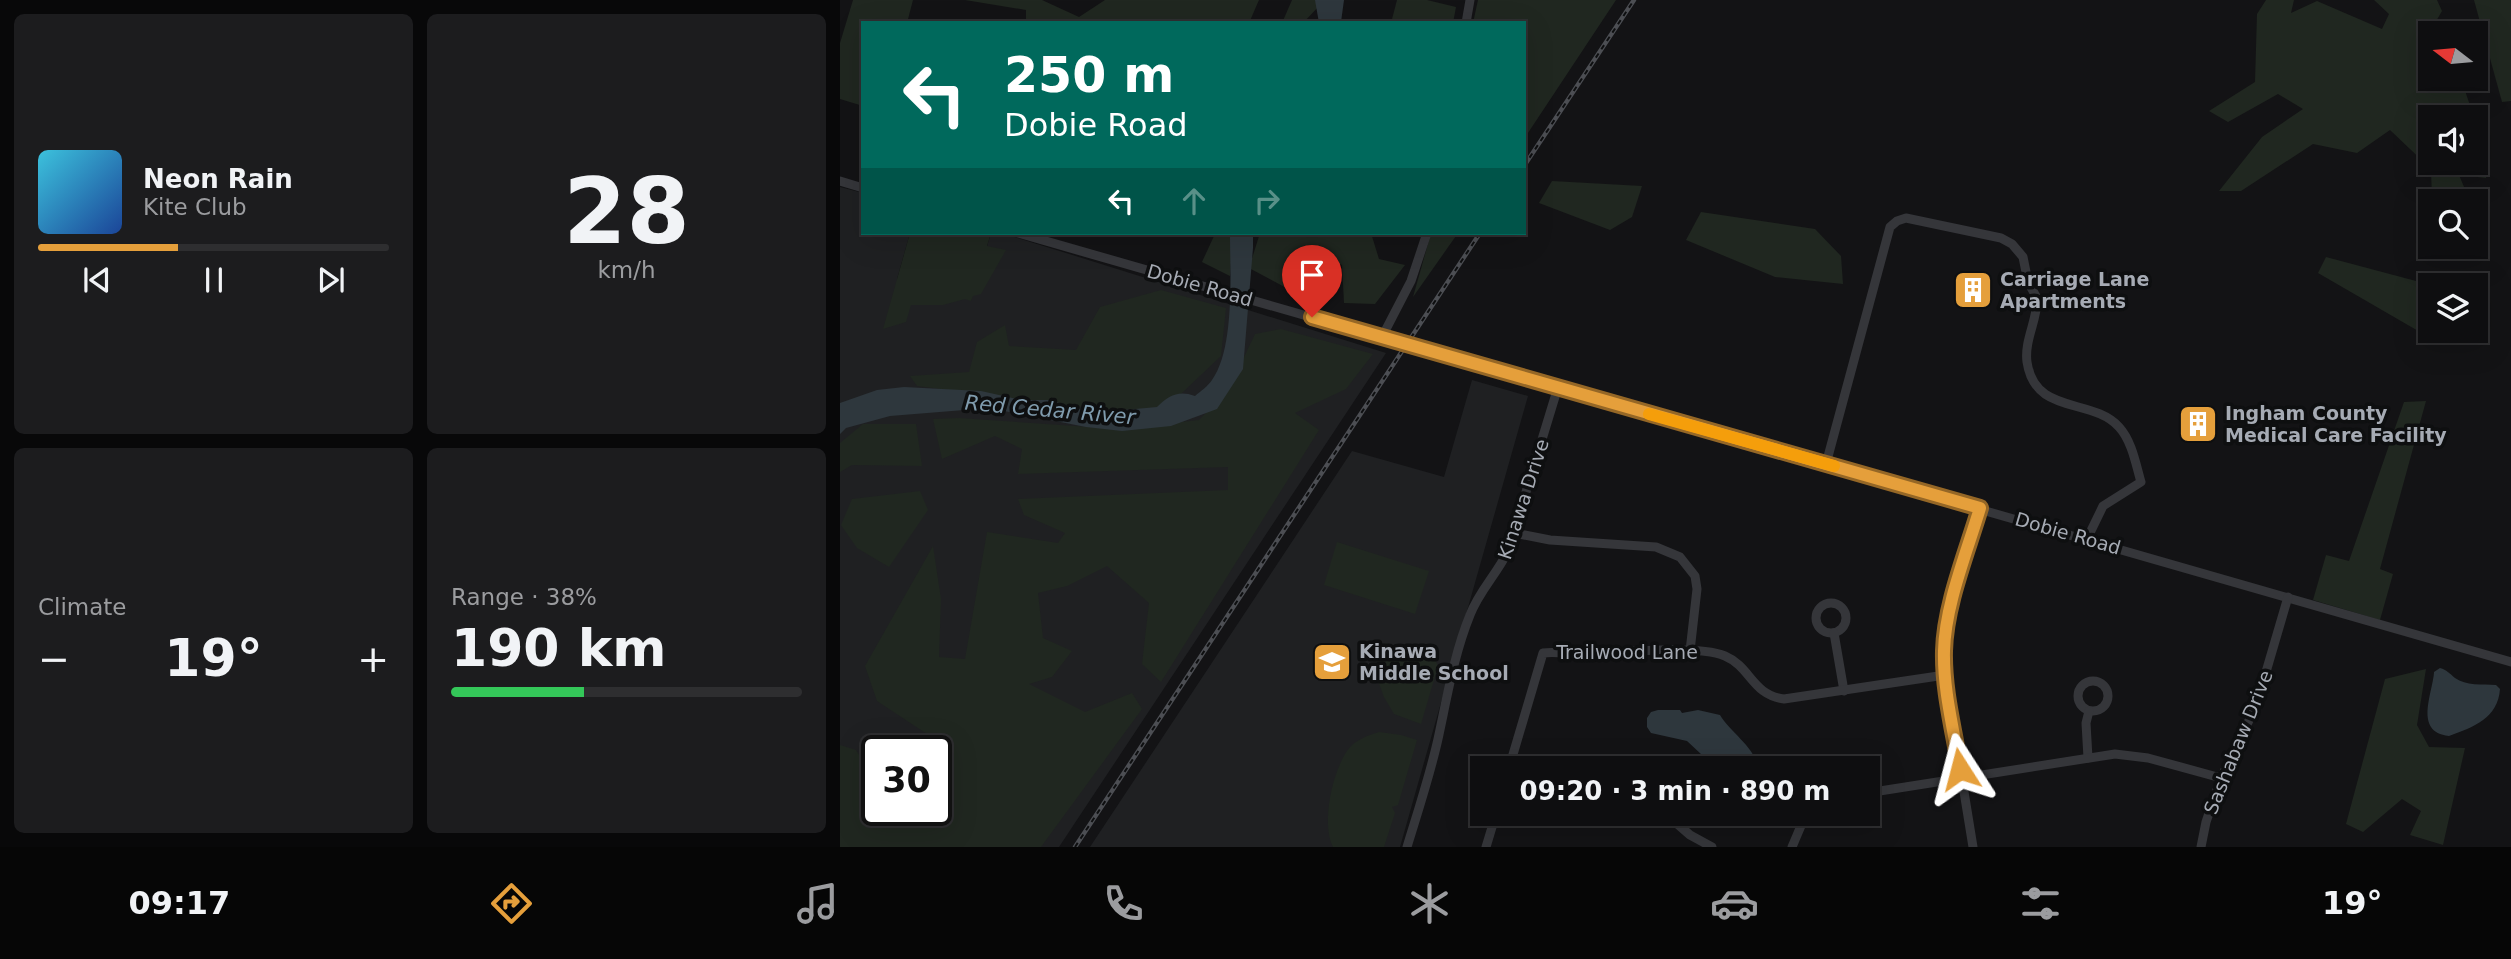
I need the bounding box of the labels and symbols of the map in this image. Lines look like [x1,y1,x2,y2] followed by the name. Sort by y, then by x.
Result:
[2418,21,2488,91] north arrow
[1282,245,1342,317] pin
[1145,259,1255,311] street label: Dobie Road
[2000,268,2149,312] place label: Carriage Lane Apartments
[1952,269,1994,311] building icon: Carriage Lane Apartments
[964,391,1138,430] water label: Red Cedar River
[2225,402,2447,446] place label: Ingham County Medical Care Facility
[2177,403,2219,445] building icon: Ingham County Medical Care Facility
[1493,436,1553,562] street label: Kinawa Drive
[2013,507,2123,559] street label: Dobie Road
[1359,640,1509,684] place label: Kinawa Middle School
[1311,641,1353,683] school or university icon: Kinawa Middle School
[1555,641,1698,663] street label: Trailwood Lane
[2199,667,2277,817] street label: Sashabaw Drive
[1923,732,1997,806] position arrow
[861,735,952,826] speed limit sign: 30

